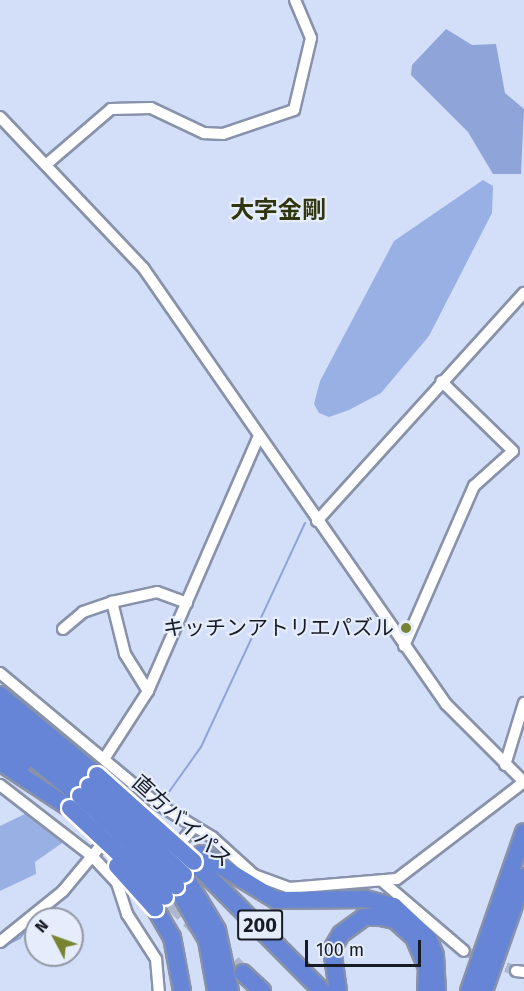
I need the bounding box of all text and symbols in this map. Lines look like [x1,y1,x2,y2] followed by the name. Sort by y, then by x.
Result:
[230,197,326,225] district label: 大字金剛
[163,615,394,641] place label: キッチンアトリエパズル
[399,621,413,635] marker: キッチンアトリエパズル
[127,769,237,873] street label: 直方バイパス
[24,907,84,967] north arrow
[236,908,284,942] road number: 200
[31,916,52,936] text: N
[308,928,424,966] scale bar
[316,939,364,961] text: 100 m

